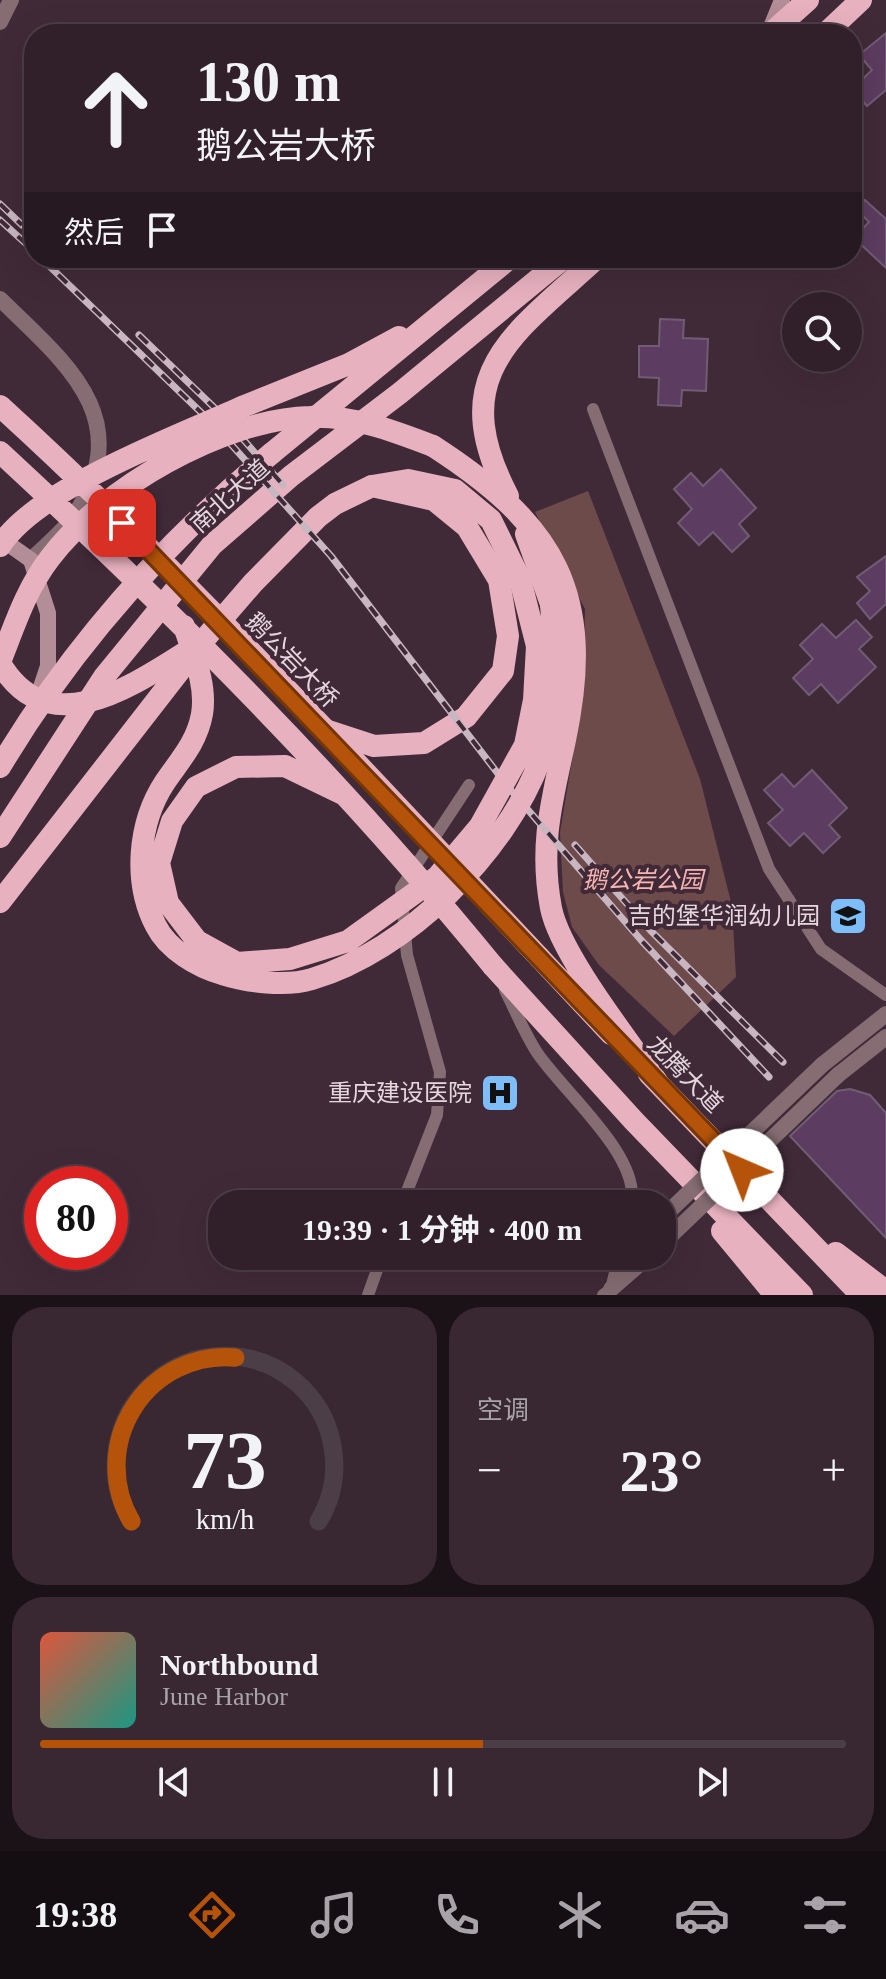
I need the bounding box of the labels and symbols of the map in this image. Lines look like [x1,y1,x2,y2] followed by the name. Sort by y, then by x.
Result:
[186,454,274,538] street label: 南北大道
[88,489,156,557] pin
[241,608,343,712] street label: 鹅公岩大桥
[583,867,706,893] park label: 鹅公岩公园
[827,895,869,937] school or university icon: 吉的堡华润幼儿园
[628,903,820,929] place label: 吉的堡华润幼儿园
[642,1030,728,1118] street label: 龙腾大道
[479,1072,521,1114] hospital icon: 重庆建设医院
[328,1080,472,1106] place label: 重庆建设医院
[700,1128,784,1212] position arrow
[24,1166,128,1270] speed limit sign: 80

